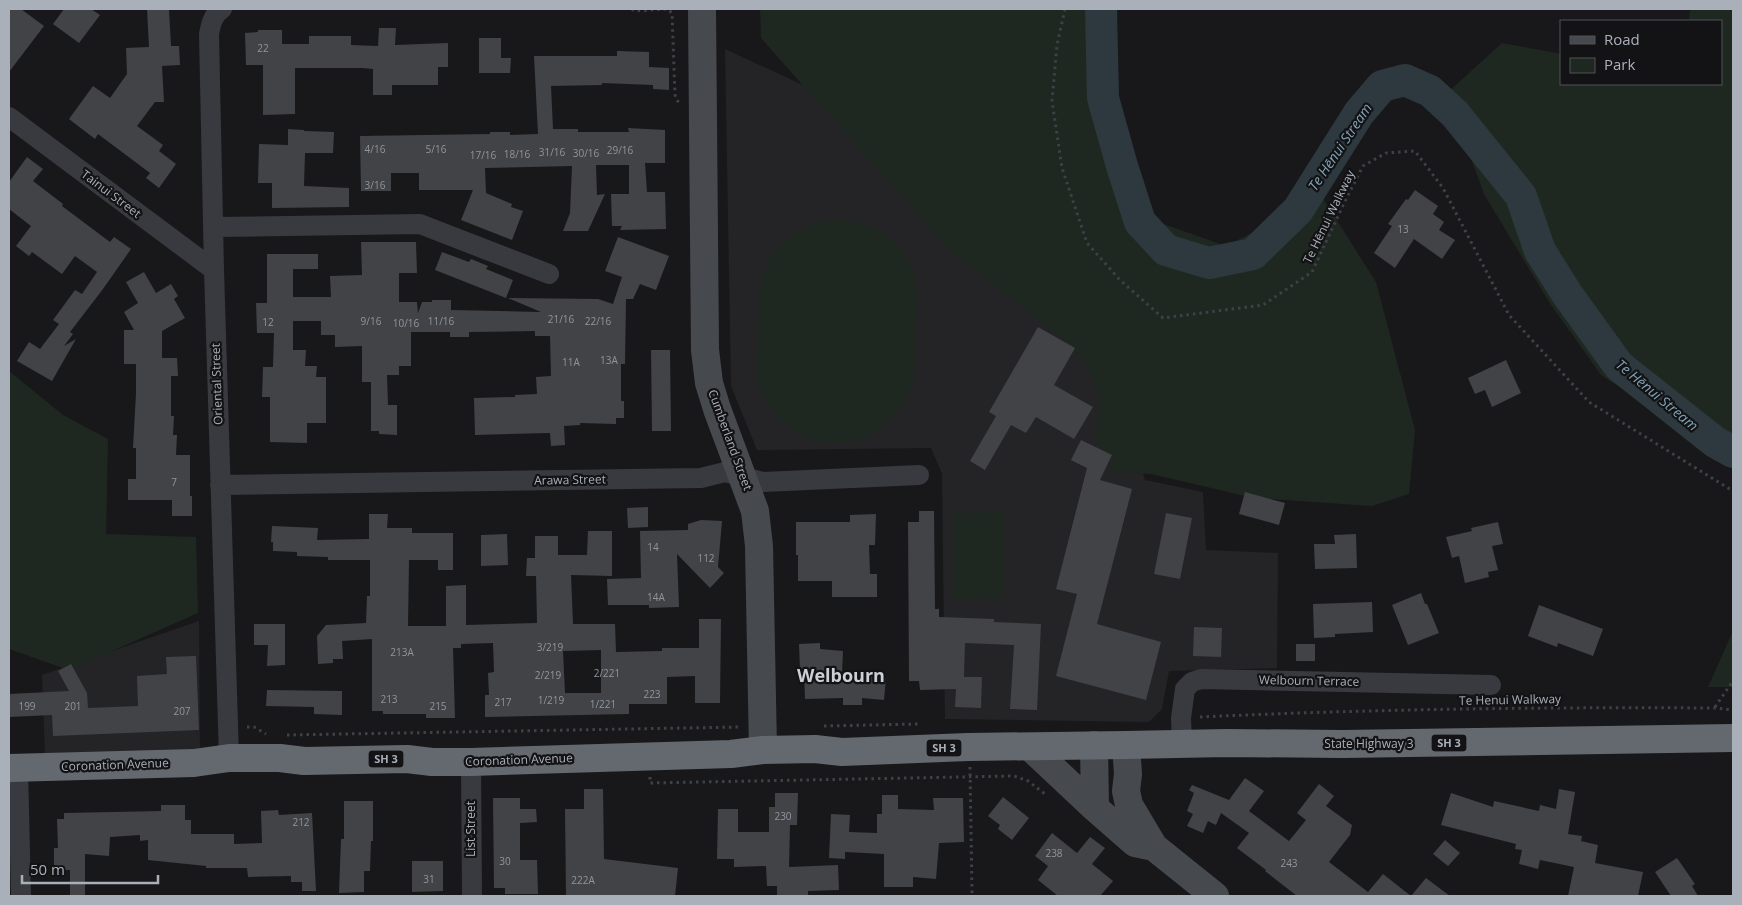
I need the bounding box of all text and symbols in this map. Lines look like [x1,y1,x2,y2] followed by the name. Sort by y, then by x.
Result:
[1560,20,1722,85] legend
[1604,29,1640,49] text: Road
[257,41,269,55] house number: 22
[1604,54,1635,74] text: Park
[1303,99,1376,194] water label: Te Hēnui Stream
[365,142,386,156] house number: 4/16
[426,142,447,156] house number: 5/16
[607,143,634,157] house number: 29/16
[539,145,566,159] house number: 31/16
[573,146,600,160] house number: 30/16
[504,147,531,161] house number: 18/16
[470,148,497,162] house number: 17/16
[78,166,145,222] street label: Tainui Street
[1299,166,1359,266] street label: Te Hēnui Walkway
[365,178,386,192] house number: 3/16
[1397,222,1409,236] house number: 13
[548,312,575,326] house number: 21/16
[361,314,382,328] house number: 9/16
[428,314,455,328] house number: 11/16
[585,314,612,328] house number: 22/16
[262,315,274,329] house number: 12
[393,316,420,330] house number: 10/16
[207,343,226,425] street label: Oriental Street
[600,353,619,367] house number: 13A
[562,355,581,369] house number: 11A
[1612,355,1702,435] water label: Te Hēnui Stream
[704,387,757,493] street label: Cumberland Street
[534,470,606,489] street label: Arawa Street
[171,475,177,489] house number: 7
[647,540,659,554] house number: 14
[697,551,715,565] house number: 112
[647,590,666,604] house number: 14A
[537,640,564,654] house number: 3/219
[390,645,414,659] house number: 213A
[797,663,885,687] district label: Welbourn
[594,666,620,680] house number: 2/221
[535,668,562,682] house number: 2/219
[1259,671,1360,690] street label: Welbourn Terrace
[643,687,661,701] house number: 223
[1459,690,1562,709] street label: Te Henui Walkway
[380,692,398,706] house number: 213
[538,693,565,707] house number: 1/219
[494,695,512,709] house number: 217
[590,697,616,711] house number: 1/221
[18,699,36,713] house number: 199
[64,699,82,713] house number: 201
[429,699,447,713] house number: 215
[173,704,191,718] house number: 207
[1432,734,1466,751] road number: SH 3
[1324,735,1414,752] street label: State Highway 3
[926,740,962,756] road number: SH 3
[465,749,573,770] street label: Coronation Avenue
[368,751,404,768] road number: SH 3
[61,754,169,775] street label: Coronation Avenue
[462,801,479,857] street label: List Street
[774,809,792,823] house number: 230
[292,815,310,829] house number: 212
[1045,846,1063,860] house number: 238
[22,852,159,884] scale bar
[499,854,511,868] house number: 30
[1280,856,1298,870] house number: 243
[30,859,65,879] text: 50 m
[423,872,435,886] house number: 31
[571,873,595,887] house number: 222A

